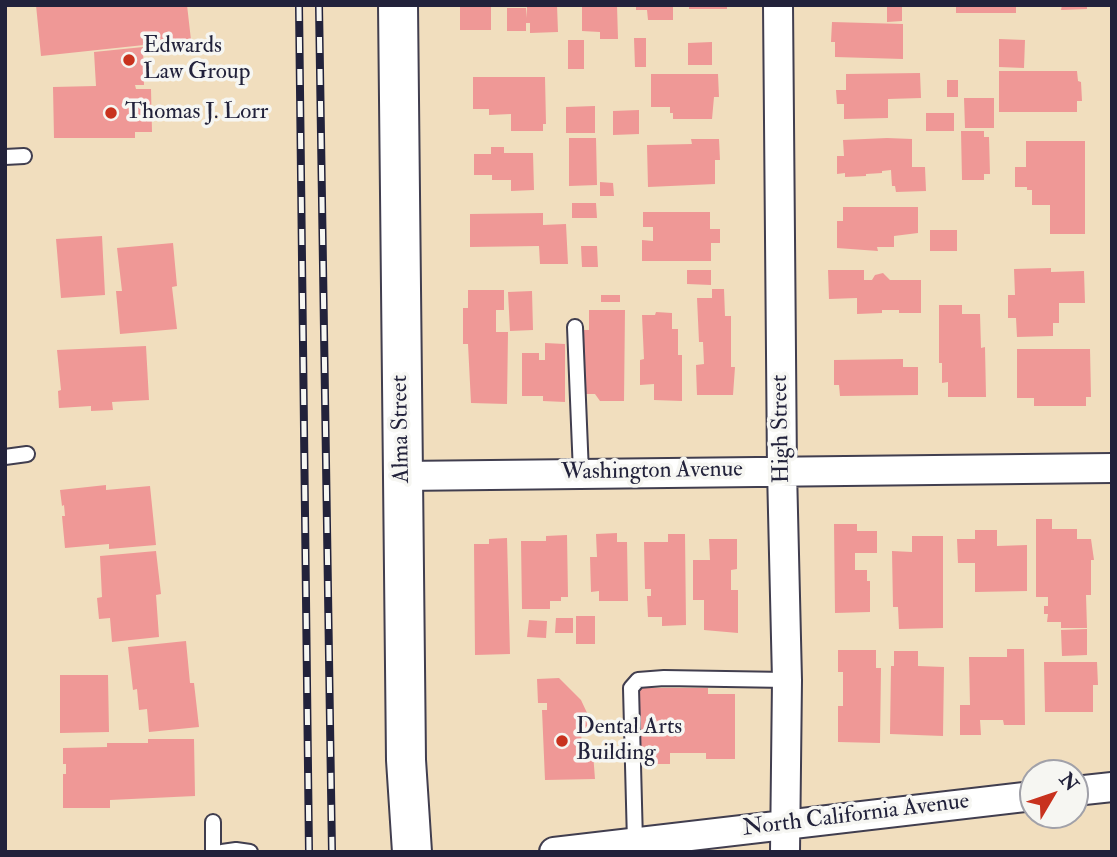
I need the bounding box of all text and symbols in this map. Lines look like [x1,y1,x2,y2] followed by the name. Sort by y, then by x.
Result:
[143,33,250,87] place label: Edwards Law Group
[121,52,137,68] marker: Edwards Law Group
[125,99,268,127] place label: Thomas J. Lorr
[103,105,119,121] marker: Thomas J. Lorr
[767,374,797,484] street label: High Street
[387,375,417,483] street label: Alma Street
[561,457,743,487] street label: Washington Avenue
[576,714,682,768] place label: Dental Arts Building
[554,733,570,749] marker: Dental Arts Building
[1019,759,1089,829] north arrow
[1054,768,1083,796] text: N
[741,788,971,844] street label: North California Avenue

